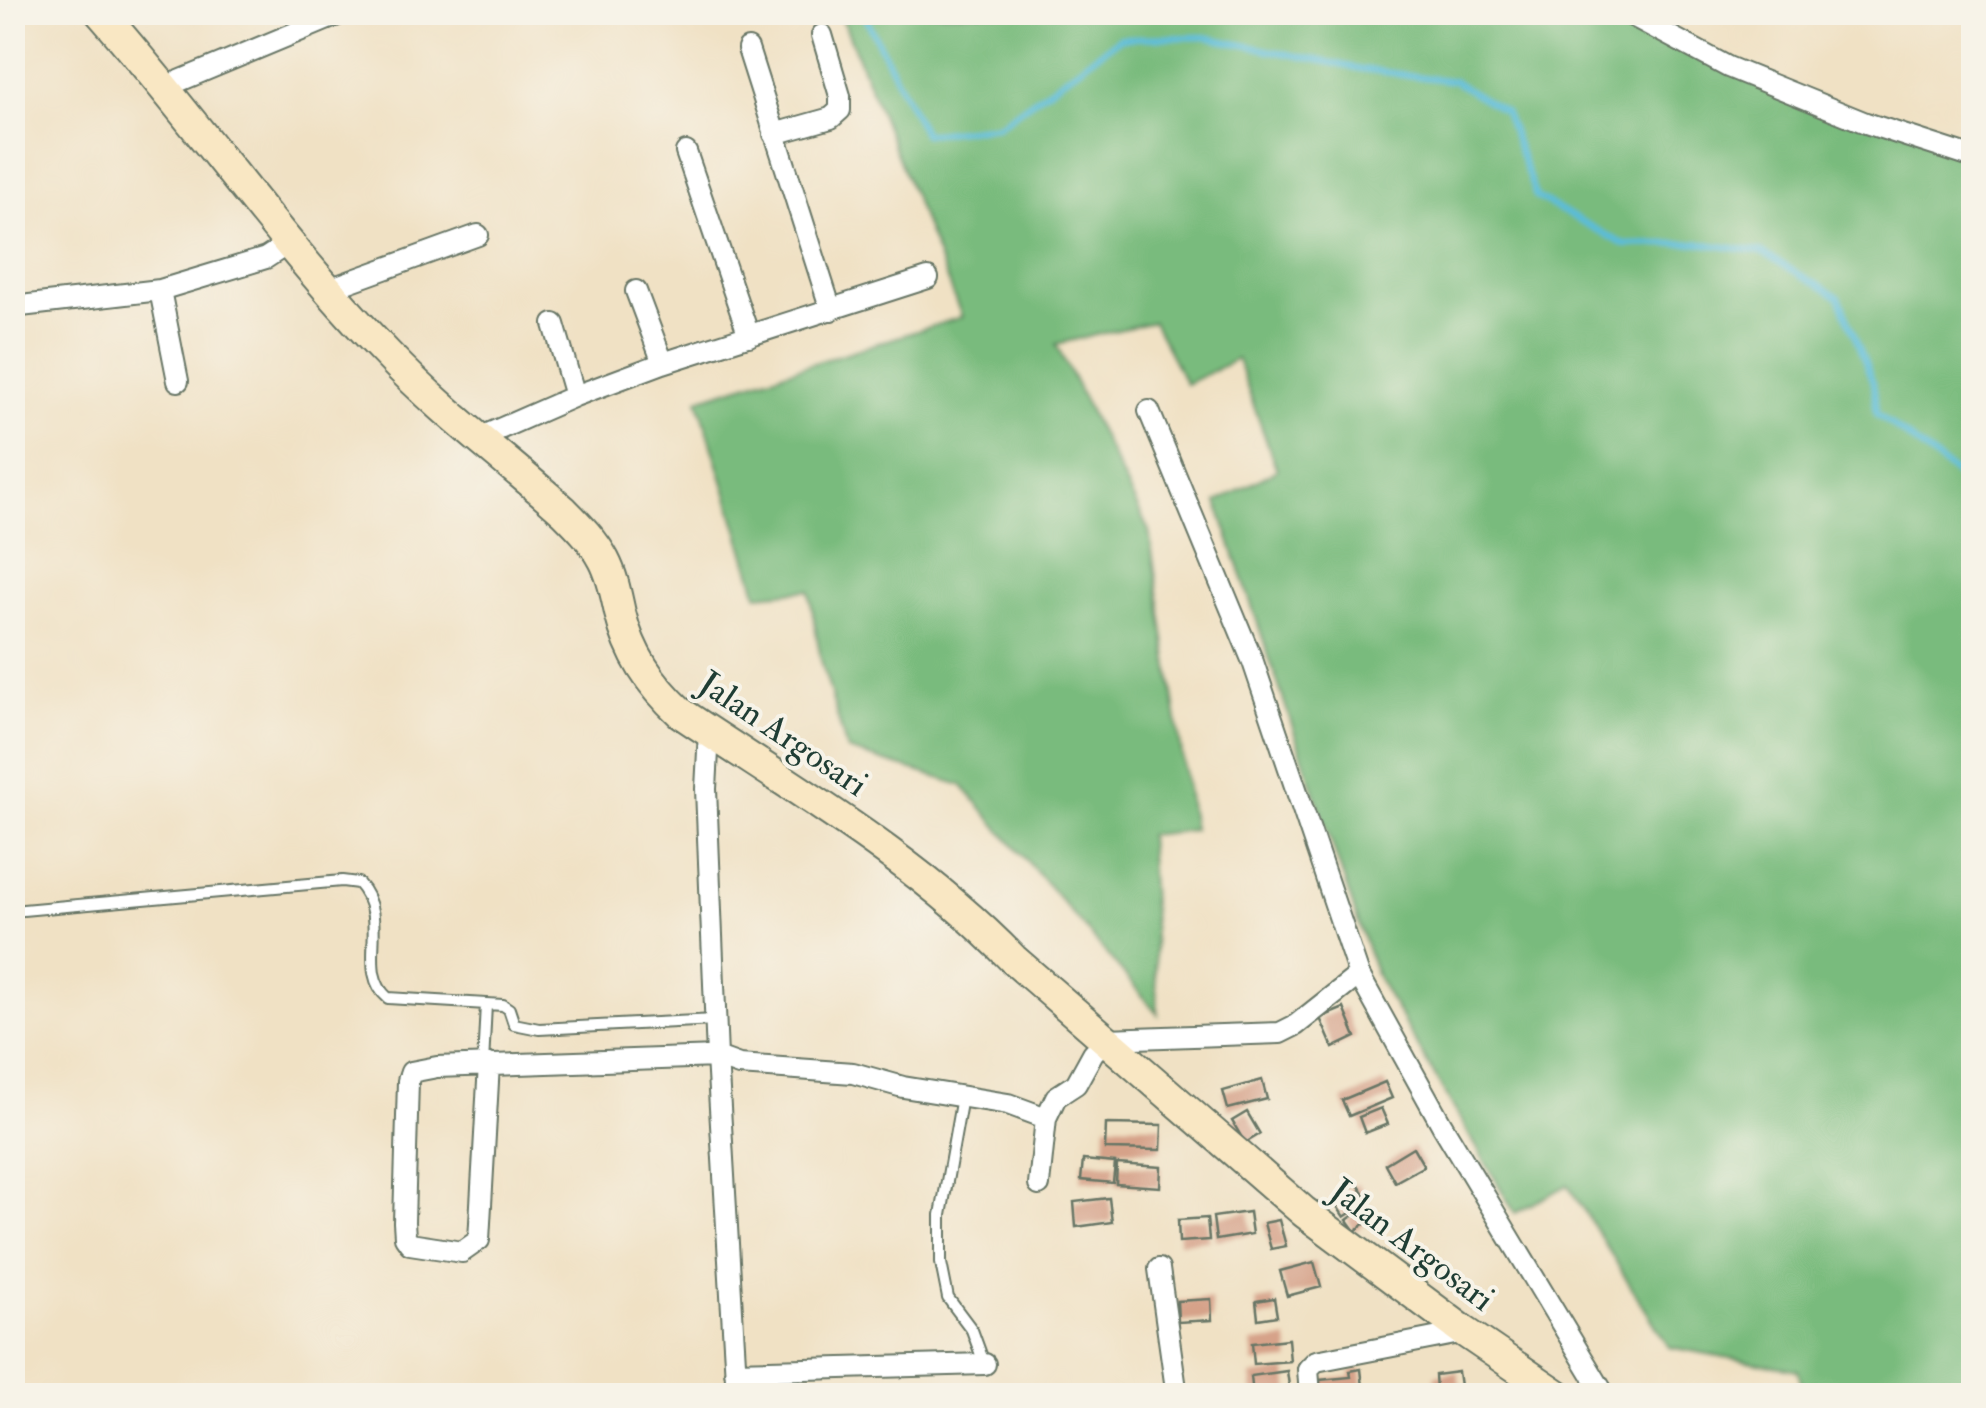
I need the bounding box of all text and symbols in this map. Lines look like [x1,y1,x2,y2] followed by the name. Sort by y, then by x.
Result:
[689,661,876,807] street label: Jalan Argosari
[1320,1168,1503,1321] street label: Jalan Argosari

